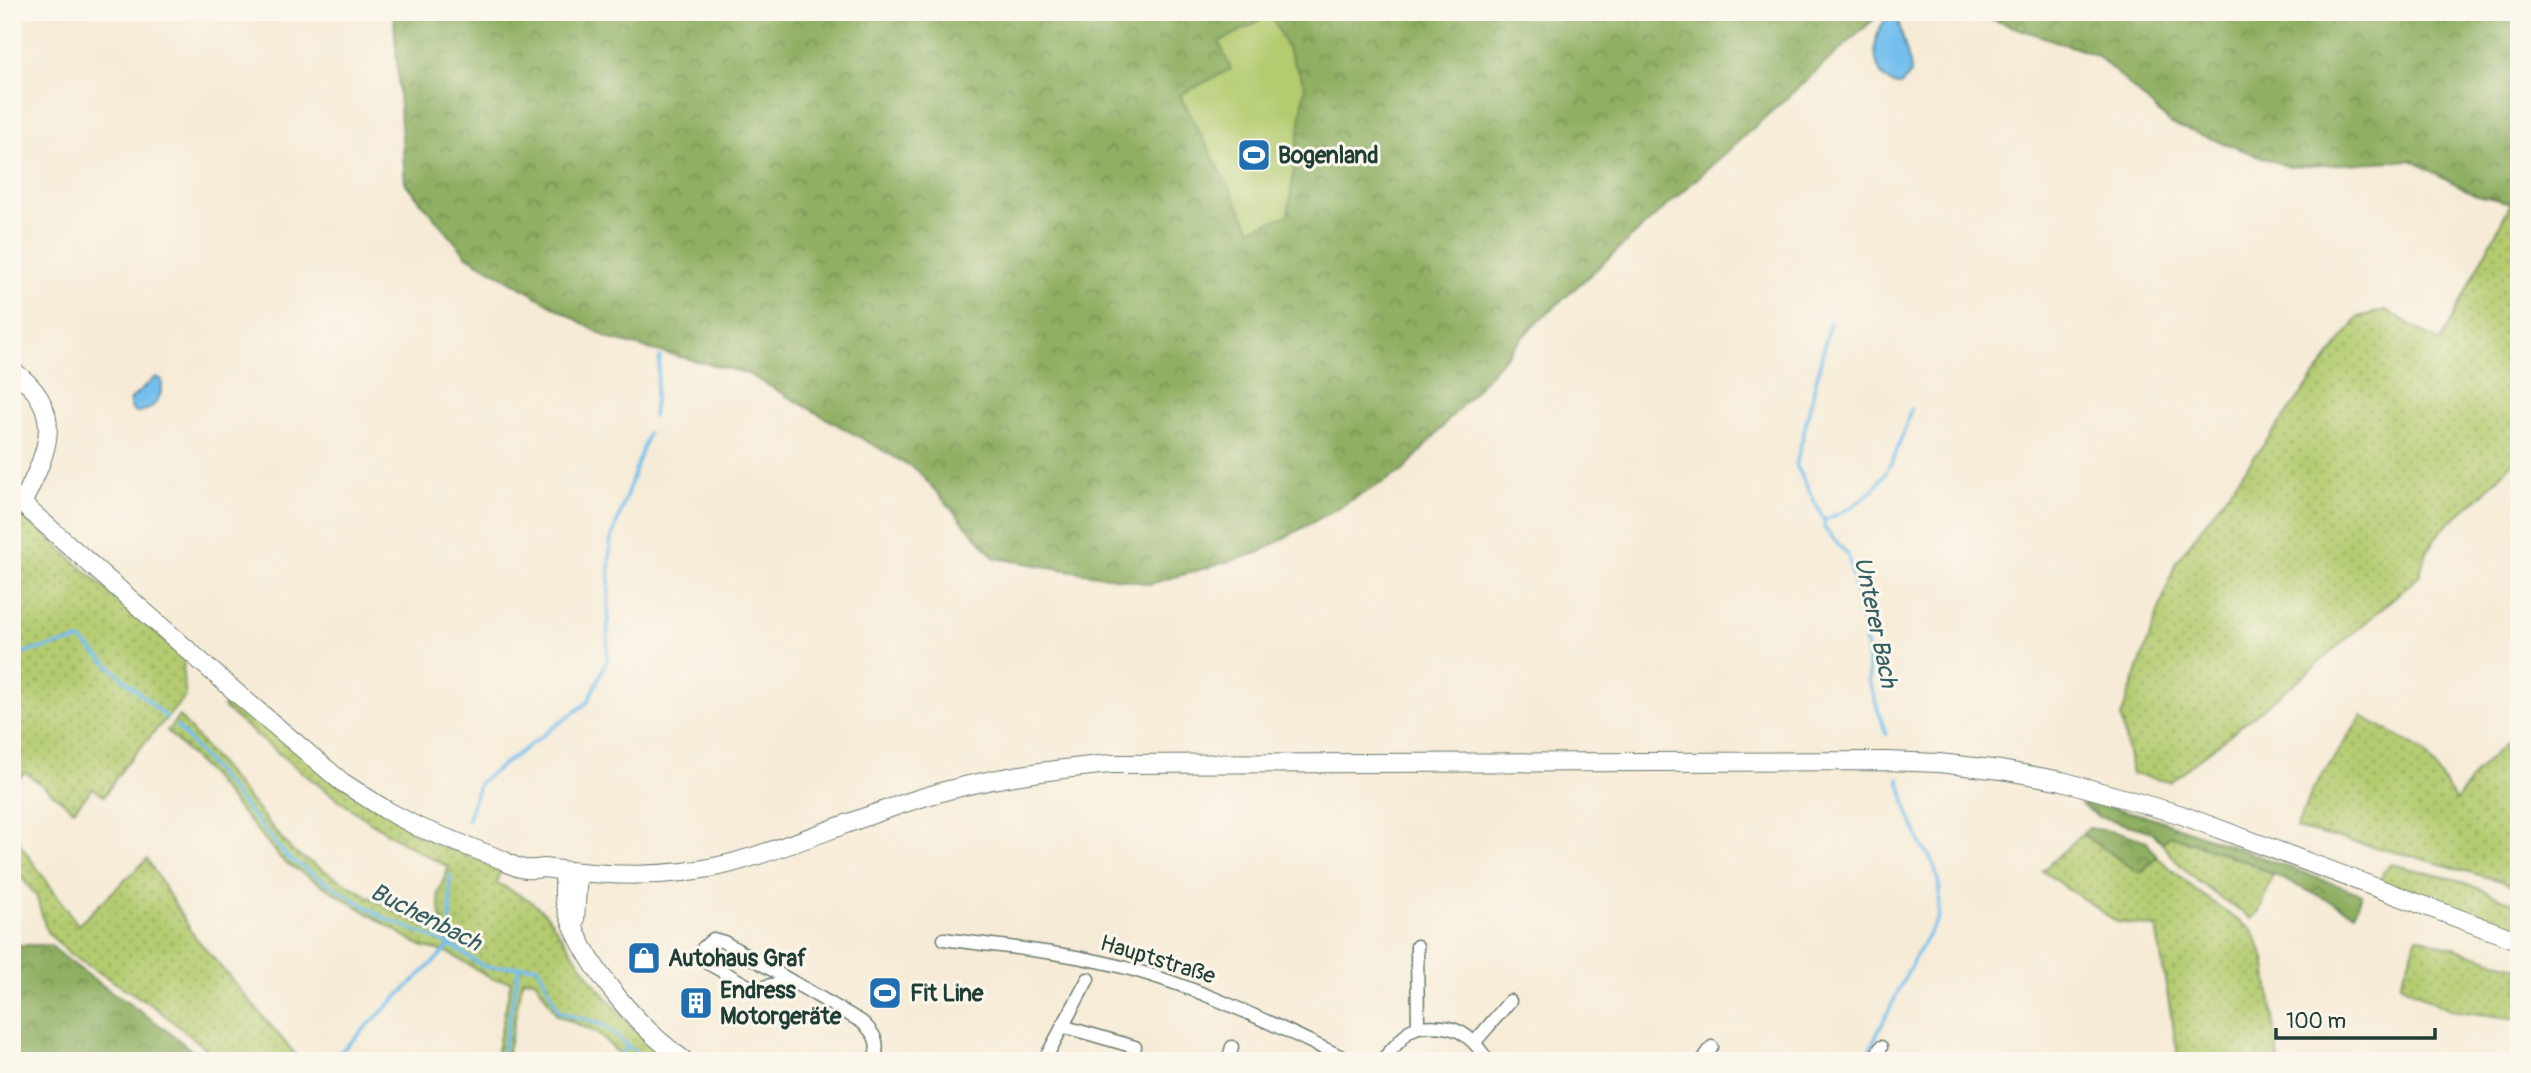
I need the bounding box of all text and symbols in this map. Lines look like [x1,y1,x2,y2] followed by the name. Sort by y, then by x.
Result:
[1235,136,1273,174] sports icon: Bogenland
[1278,141,1379,170] place label: Bogenland
[1848,554,1904,692] water label: Unterer Bach
[366,877,488,958] water label: Buchenbach
[1097,928,1220,991] street label: Hauptstraße
[625,939,663,977] shop icon: Autohaus Graf
[668,944,807,973] place label: Autohaus Graf
[866,974,904,1012] sports icon: Fit Line
[720,976,842,1031] place label: Endress Motorgeräte
[910,979,984,1008] place label: Fit Line
[677,984,715,1022] building icon: Endress Motorgeräte
[2276,996,2435,1040] scale bar
[2286,1008,2346,1035] text: 100 m

